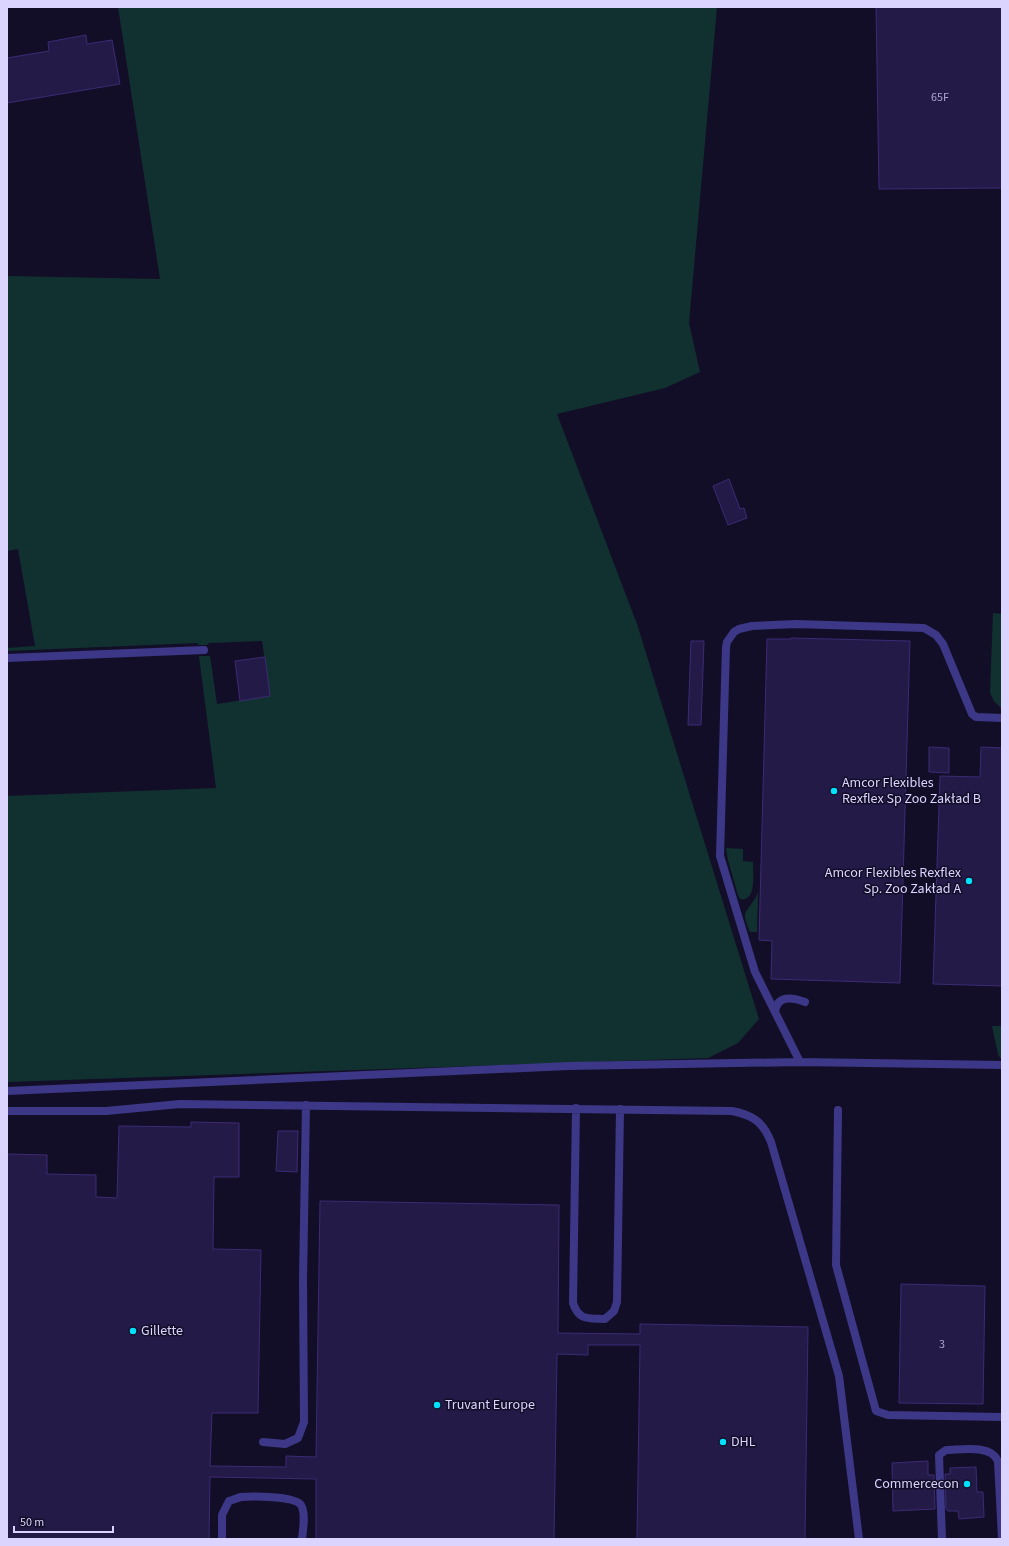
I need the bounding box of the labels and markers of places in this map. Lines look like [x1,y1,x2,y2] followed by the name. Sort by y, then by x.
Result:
[842,773,981,809] place label: Amcor Flexibles Rexflex Sp Zoo Zakład B
[829,786,839,796] marker: Amcor Flexibles Rexflex Sp Zoo Zakład B
[825,863,962,899] place label: Amcor Flexibles Rexflex Sp. Zoo Zakład A
[964,876,974,886] marker: Amcor Flexibles Rexflex Sp. Zoo Zakład A
[141,1321,183,1341] place label: Gillette
[128,1326,138,1336] marker: Gillette
[445,1395,535,1415] place label: Truvant Europe
[432,1400,442,1410] marker: Truvant Europe
[731,1432,756,1452] place label: DHL
[718,1437,728,1447] marker: DHL
[874,1474,959,1494] place label: Commercecon
[962,1479,972,1489] marker: Commercecon

